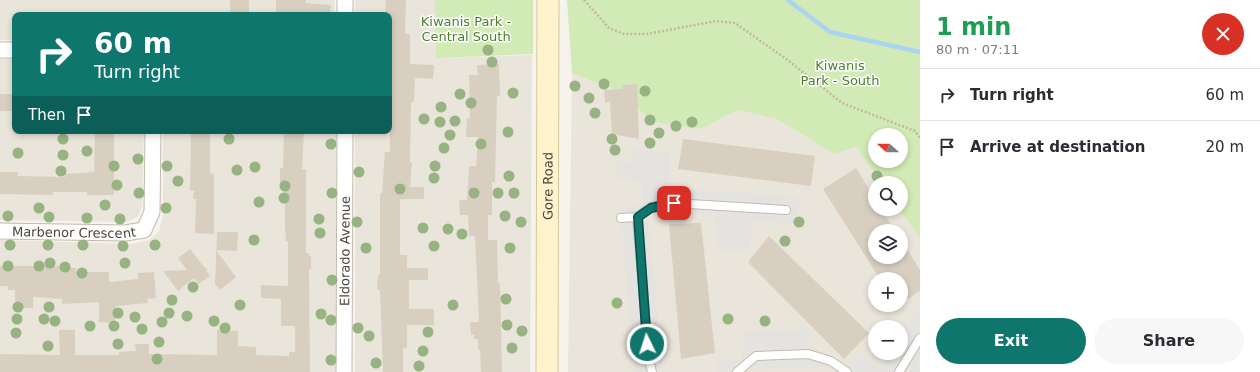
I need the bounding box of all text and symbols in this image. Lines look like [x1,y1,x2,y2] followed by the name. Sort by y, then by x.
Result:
[936,13,1011,41] text: 1 min
[1202,13,1244,55] button: close
[421,14,512,44] park label: Kiwanis Park - Central South
[94,27,172,60] text: 60 m
[28,28,80,80] icon: right
[936,42,1019,57] text: 80 m · 07:11
[801,58,879,88] park label: Kiwanis Park - South
[94,61,180,82] text: Turn right
[936,84,958,106] icon: right
[970,86,1054,104] text: Turn right
[1206,86,1244,104] text: 60 m
[73,104,95,126] icon: arrive
[28,106,65,124] text: Then
[868,128,908,168] north arrow
[868,128,908,360] map controls
[936,136,958,158] icon: arrive
[970,138,1145,156] text: Arrive at destination
[1206,138,1244,156] text: 20 m
[540,152,555,220] street label: Gore Road
[868,176,908,216] button: search
[657,186,691,220] pin
[663,192,685,214] icon: arrive
[337,196,352,306] street label: Eldorado Avenue
[12,224,137,241] street label: Marbenor Crescent
[868,224,908,264] button: layers
[868,272,908,312] button: +
[936,318,1086,364] button: Exit
[1094,318,1244,364] button: Share
[868,320,908,360] button: −
[626,323,668,365] position arrow

